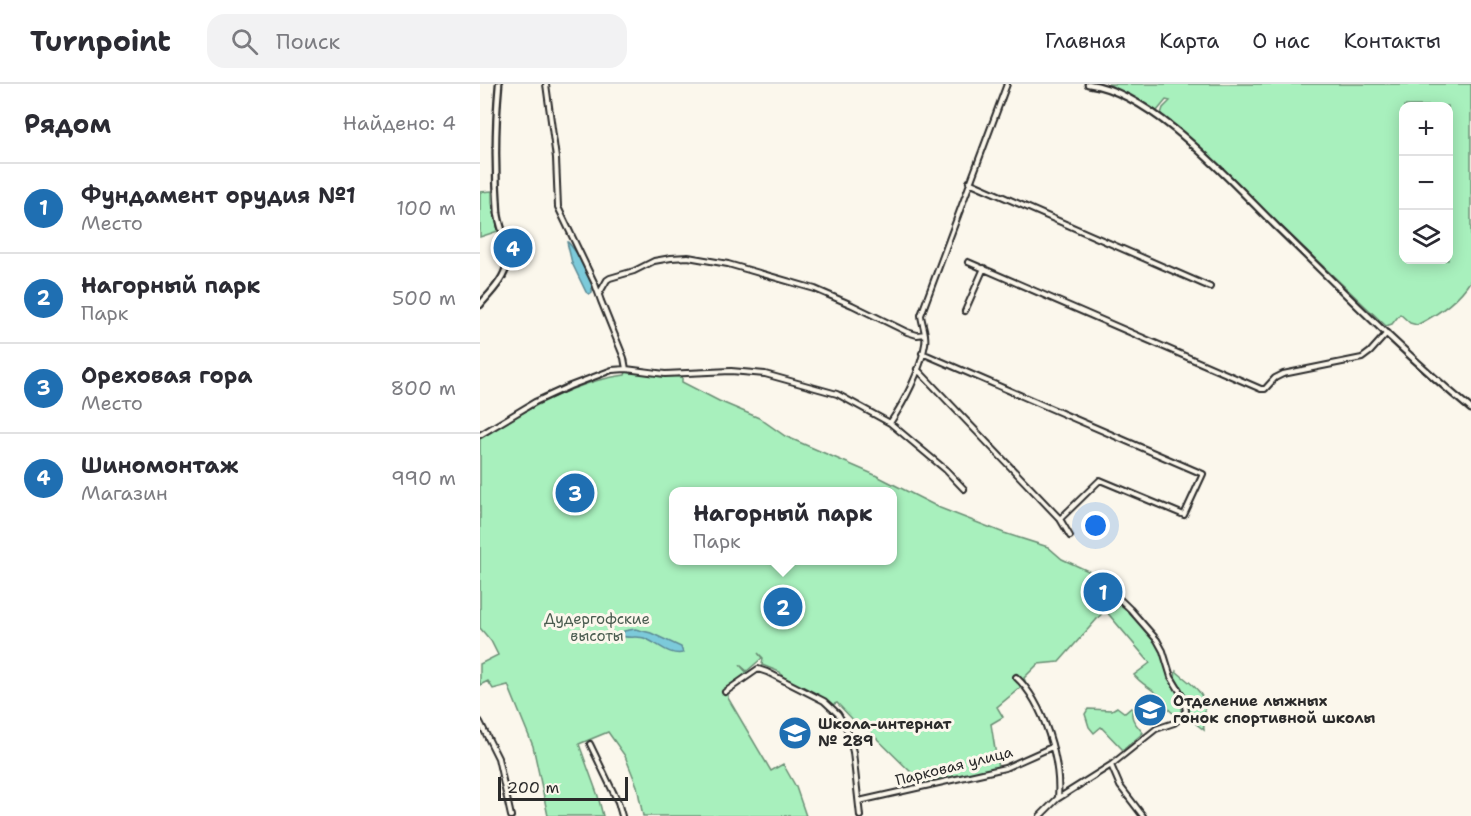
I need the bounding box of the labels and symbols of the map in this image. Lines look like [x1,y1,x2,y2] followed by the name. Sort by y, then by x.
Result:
[494,226,532,270] pin: 4
[556,470,595,516] pin: 3
[1081,511,1110,540] your location
[1084,570,1122,614] pin: 1
[764,584,802,630] pin: 2
[544,609,650,646] park label: Дудергофские высоты
[1173,691,1375,728] place label: Отделение лыжных гонок спортивной школы
[1132,692,1168,728] school or university icon: Отделение лыжных гонок спортивной школы
[818,714,952,751] place label: Школа-интернат № 289
[777,715,813,751] school or university icon: Школа-интернат № 289
[893,742,1015,790] street label: Парковая улица
[498,774,628,802] scale bar

